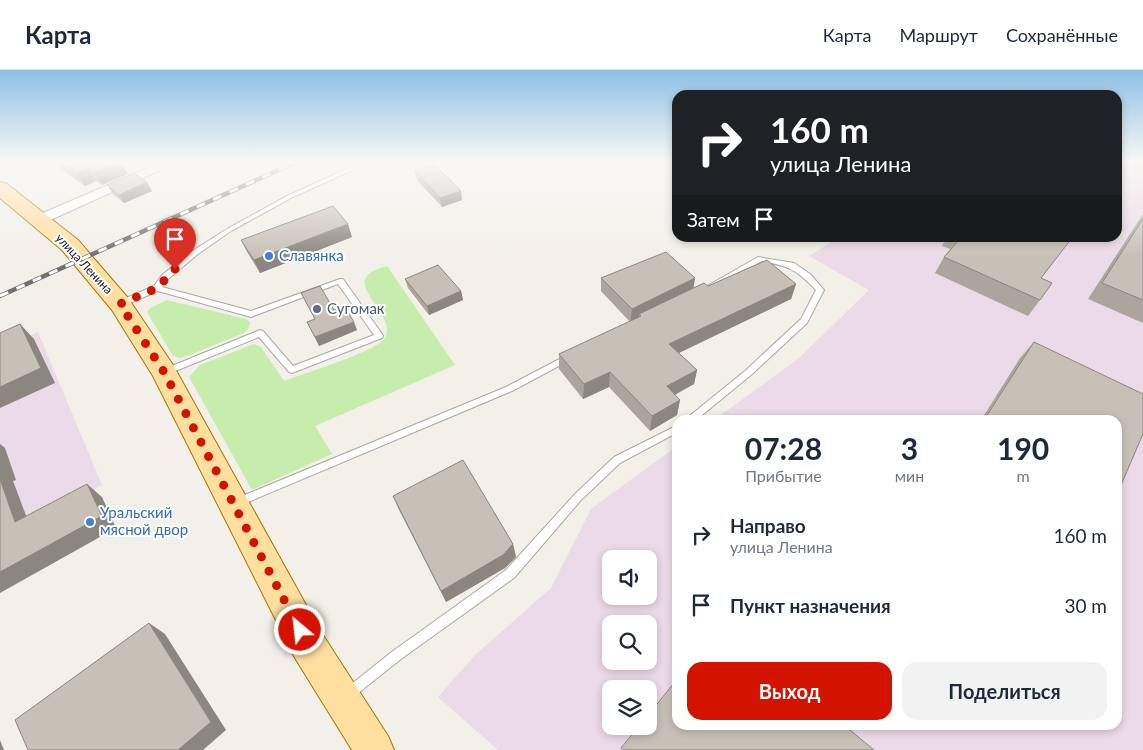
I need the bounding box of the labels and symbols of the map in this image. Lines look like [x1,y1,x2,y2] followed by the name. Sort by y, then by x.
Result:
[154,218,196,269] pin
[53,230,116,297] street label: улица Ленина
[279,246,344,264] place label: Славянка
[263,250,275,262] marker: Славянка
[327,299,385,317] place label: Сугомак
[311,303,323,315] marker: Сугомак
[100,503,188,538] place label: Уральский мясной двор
[84,516,96,528] marker: Уральский мясной двор
[273,603,325,655] position arrow

